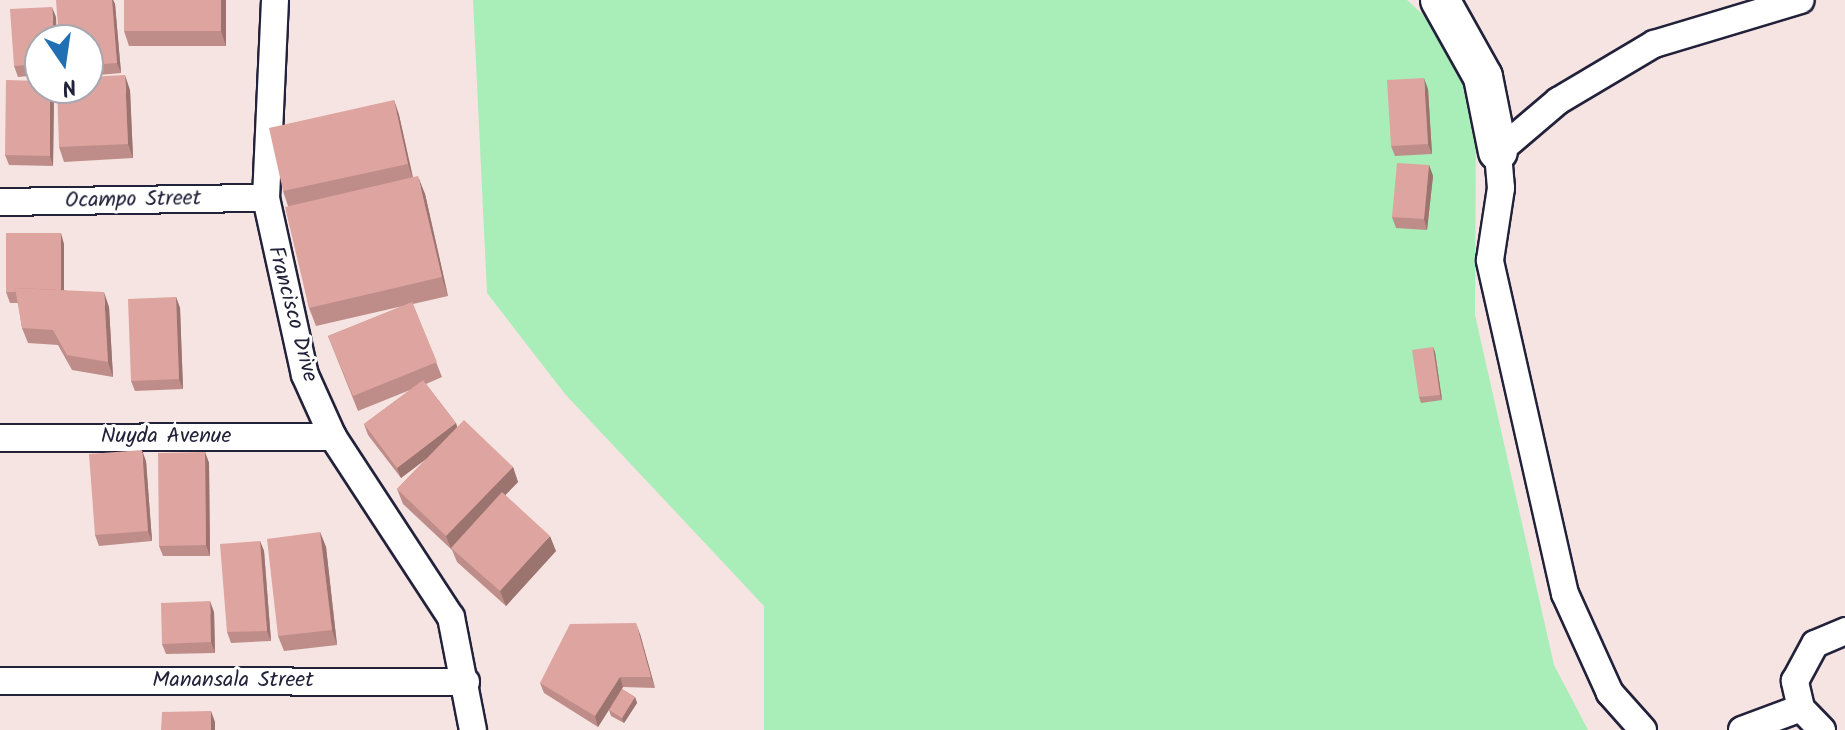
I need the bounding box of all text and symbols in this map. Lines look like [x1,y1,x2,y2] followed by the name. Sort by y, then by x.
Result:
[24,24,104,104] north arrow
[58,67,80,105] text: N
[65,186,201,214] street label: Ocampo Street
[261,243,323,385] street label: Francisco Drive
[101,424,231,450] street label: Nuyda Avenue
[152,668,314,694] street label: Manansala Street

